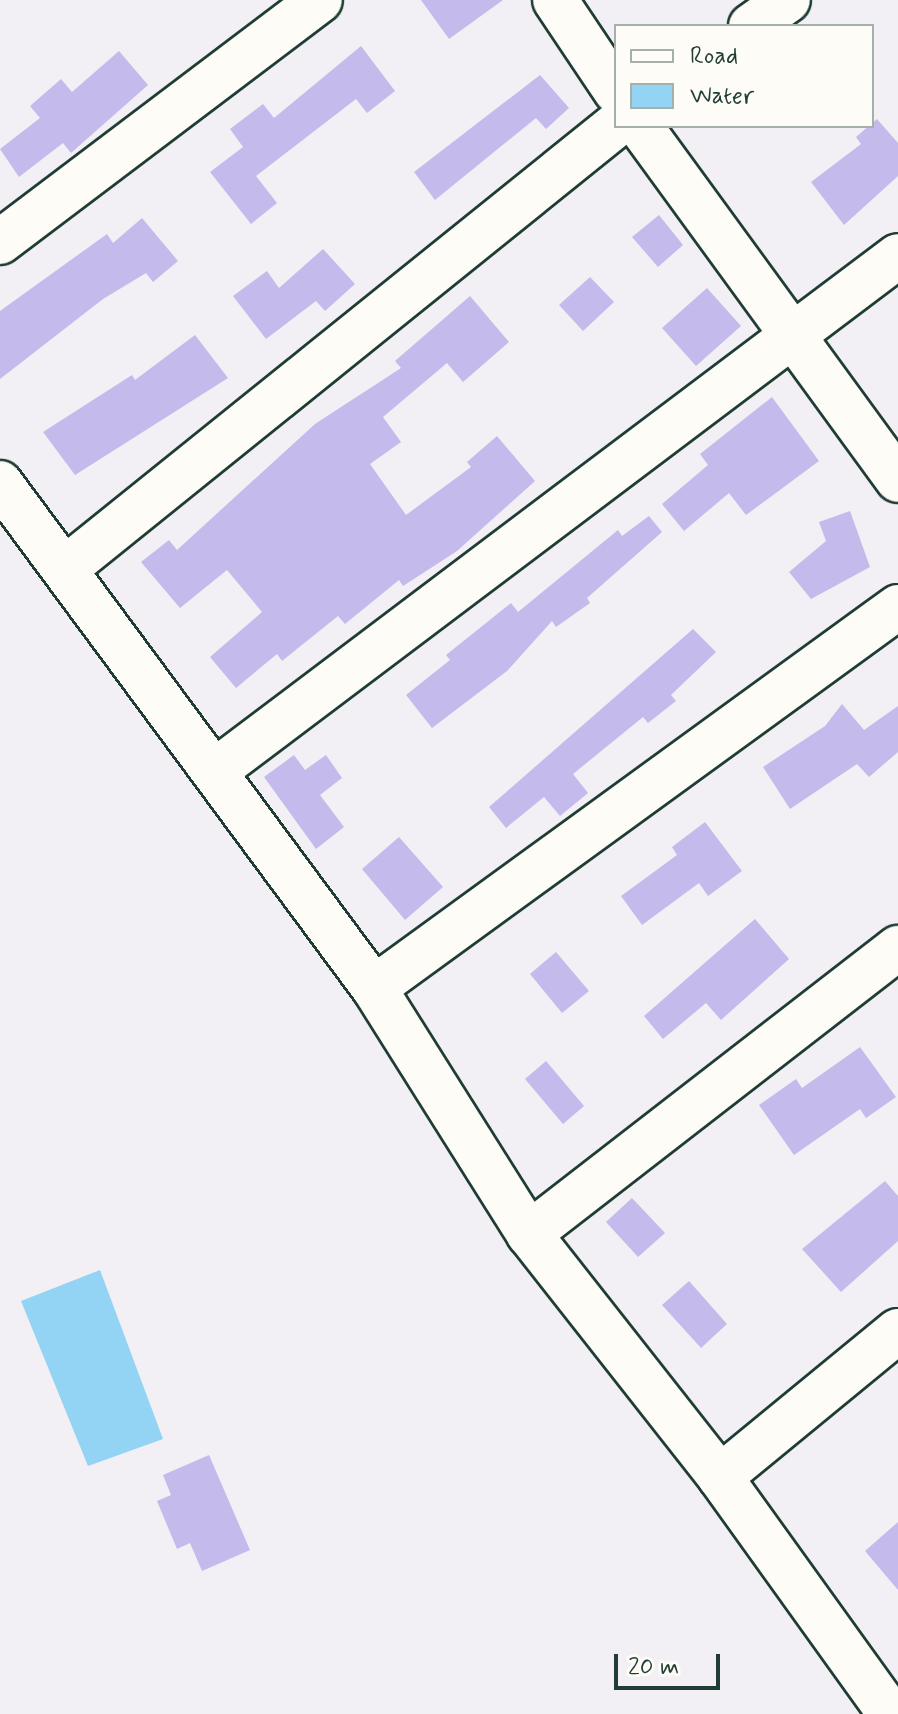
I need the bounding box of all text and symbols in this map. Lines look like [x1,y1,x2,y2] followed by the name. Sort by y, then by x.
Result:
[614,24,874,128] legend
[690,41,738,72] text: Road
[690,81,754,112] text: Water
[618,1638,724,1688] scale bar
[628,1652,679,1683] text: 20 m

